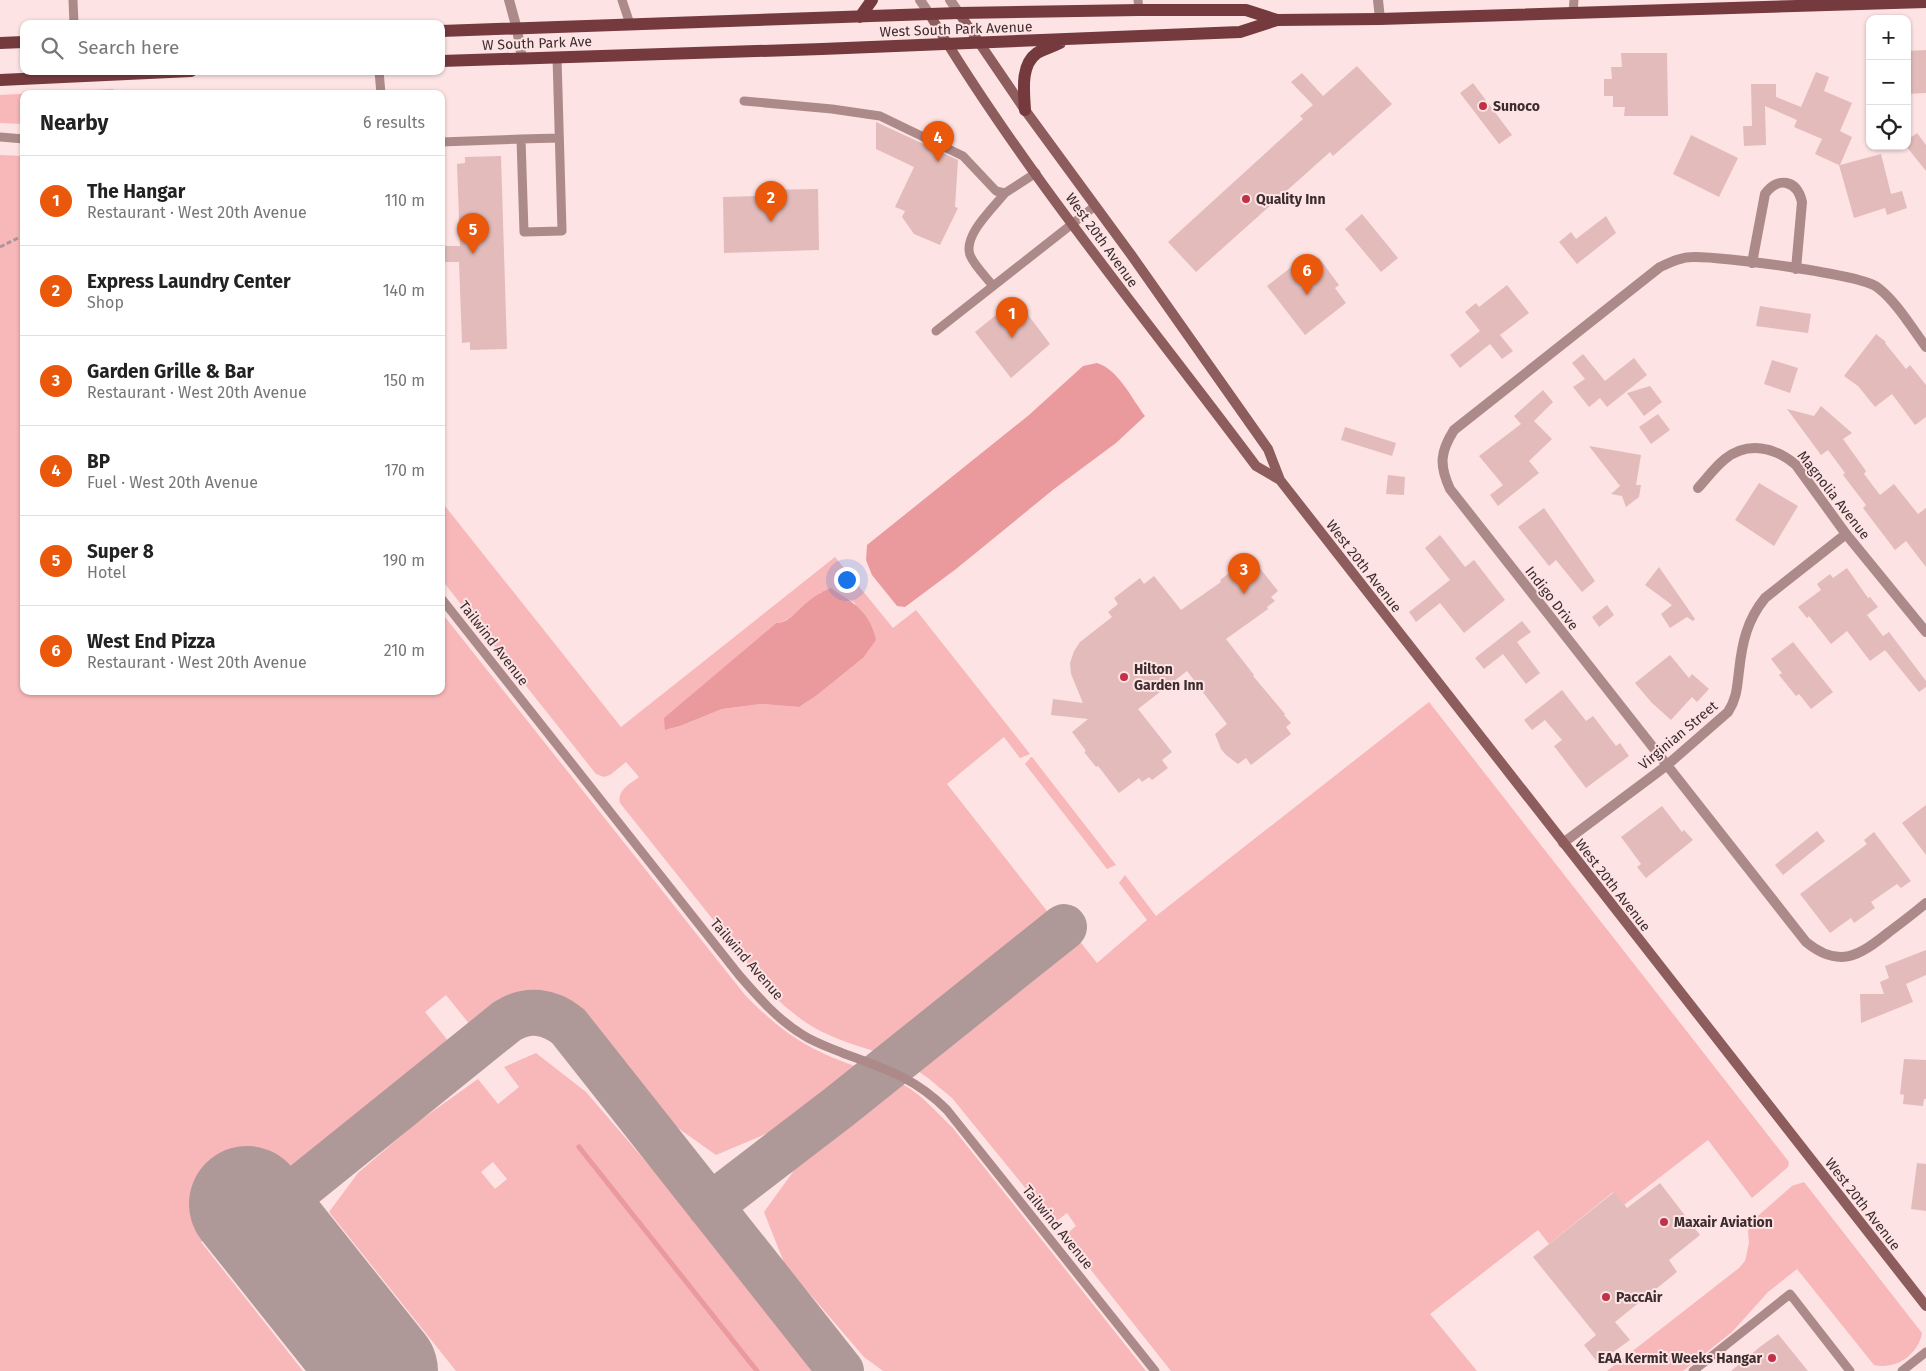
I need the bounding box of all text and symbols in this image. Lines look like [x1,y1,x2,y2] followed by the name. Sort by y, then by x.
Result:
[1866,15,1911,150] map controls
[1866,15,1911,60] button: +
[879,18,1033,41] street label: West South Park Avenue
[20,20,445,75] search box
[482,33,592,54] street label: W South Park Ave
[38,34,66,62] icon: search
[78,36,179,59] text: Search here
[1866,60,1911,105] button: −
[1493,98,1540,115] place label: Sunoco
[1477,100,1489,112] marker: Sunoco
[1866,105,1911,150] button: locate
[40,110,108,136] text: Nearby
[363,113,425,132] text: 6 results
[922,121,954,162] pin: 4
[87,180,185,203] text: The Hangar
[755,181,787,222] pin: 2
[1062,190,1142,291] street label: West 20th Avenue
[52,191,60,210] text: 1
[384,191,425,210] text: 110 m
[1256,191,1325,208] place label: Quality Inn
[1240,193,1252,205] marker: Quality Inn
[87,203,307,222] text: Restaurant · West 20th Avenue
[457,213,489,254] pin: 5
[1291,254,1323,295] pin: 6
[87,270,291,293] text: Express Laundry Center
[52,281,60,300] text: 2
[383,281,425,300] text: 140 m
[87,293,124,312] text: Shop
[996,297,1028,338] pin: 1
[87,360,254,383] text: Garden Grille & Bar
[52,371,60,390] text: 3
[383,371,425,390] text: 150 m
[87,383,307,402] text: Restaurant · West 20th Avenue
[1794,448,1874,543] street label: Magnolia Avenue
[87,450,110,473] text: BP
[51,461,61,480] text: 4
[384,461,425,480] text: 170 m
[87,473,258,492] text: Fuel · West 20th Avenue
[1322,517,1405,616] street label: West 20th Avenue
[87,540,154,563] text: Super 8
[52,551,60,570] text: 5
[383,551,425,570] text: 190 m
[1228,553,1260,594] pin: 3
[87,563,126,582] text: Hotel
[1521,563,1582,634] street label: Indigo Drive
[834,567,860,593] your location
[455,598,532,689] street label: Tailwind Avenue
[87,630,215,653] text: West End Pizza
[51,641,61,660] text: 6
[384,641,425,660] text: 210 m
[87,653,307,672] text: Restaurant · West 20th Avenue
[1134,661,1204,694] place label: Hilton Garden Inn
[1118,671,1130,683] marker: Hilton Garden Inn
[1635,697,1722,773] street label: Virginian Street
[1571,836,1654,935] street label: West 20th Avenue
[706,915,787,1004] street label: Tailwind Avenue
[1821,1155,1904,1254] street label: West 20th Avenue
[1019,1182,1097,1273] street label: Tailwind Avenue
[1674,1214,1773,1231] place label: Maxair Aviation
[1658,1216,1670,1228] marker: Maxair Aviation
[1616,1289,1663,1306] place label: PaccAir
[1600,1291,1612,1303] marker: PaccAir
[1598,1350,1762,1367] place label: EAA Kermit Weeks Hangar
[1766,1352,1778,1364] marker: EAA Kermit Weeks Hangar

